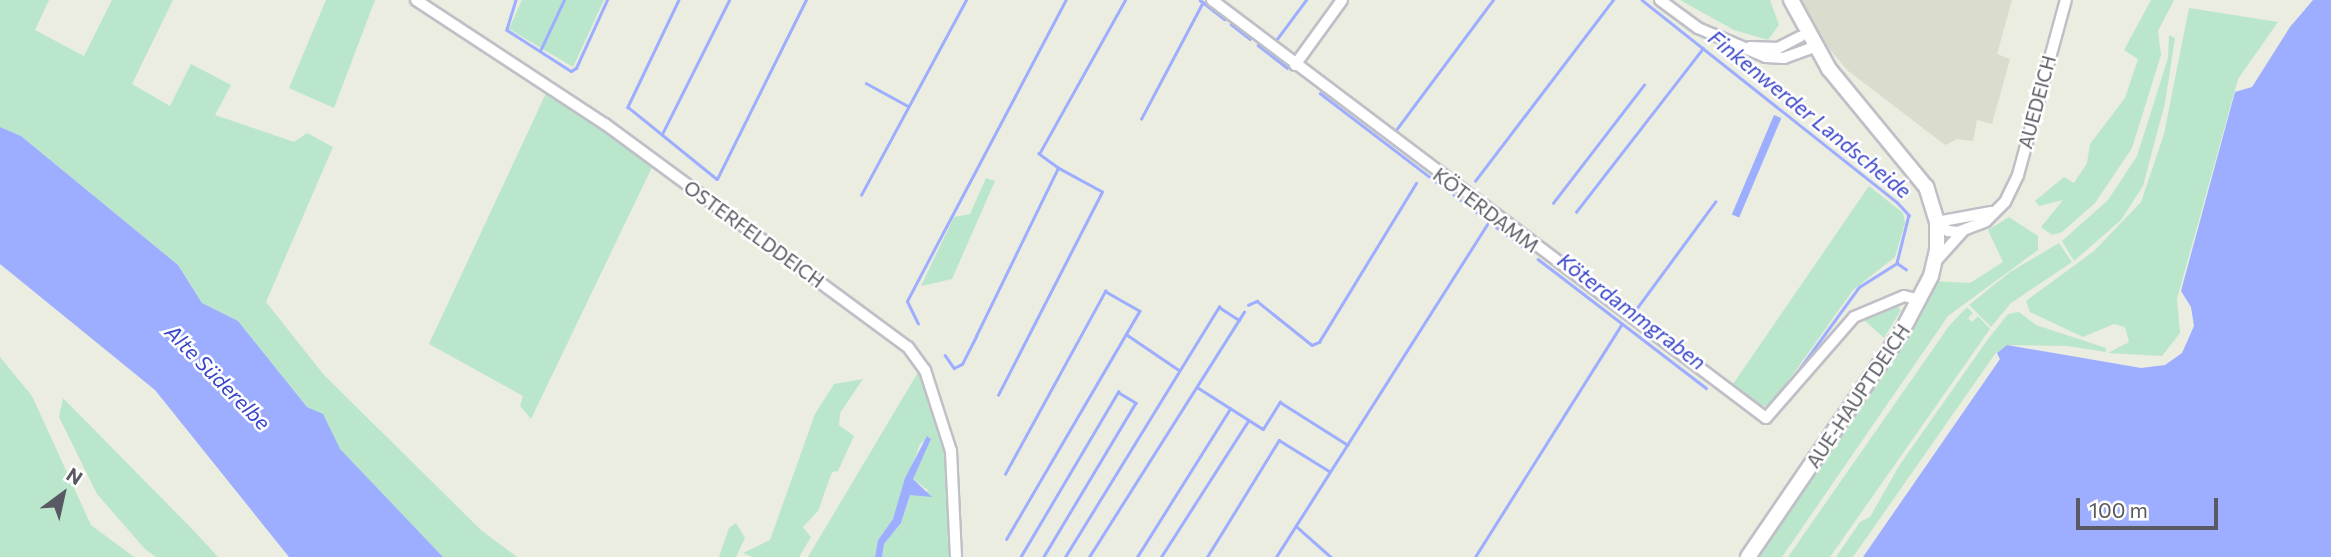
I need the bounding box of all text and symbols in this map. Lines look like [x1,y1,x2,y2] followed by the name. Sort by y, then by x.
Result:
[1704,25,1916,203] water label: Finkenwerder Landscheide
[2014,53,2060,151] street label: AUEDEICH
[1429,163,1543,257] street label: KÖTERDAMM
[680,176,828,292] street label: OSTERFELDDEICH
[1553,247,1711,375] water label: Köterdammgraben
[160,319,276,435] water label: Alte Süderelbe
[1801,320,1915,472] street label: AUE-HAUPTDEICH
[28,459,98,529] north arrow
[62,462,87,489] text: N
[2079,484,2221,528] scale bar
[2089,497,2148,522] text: 100 m

